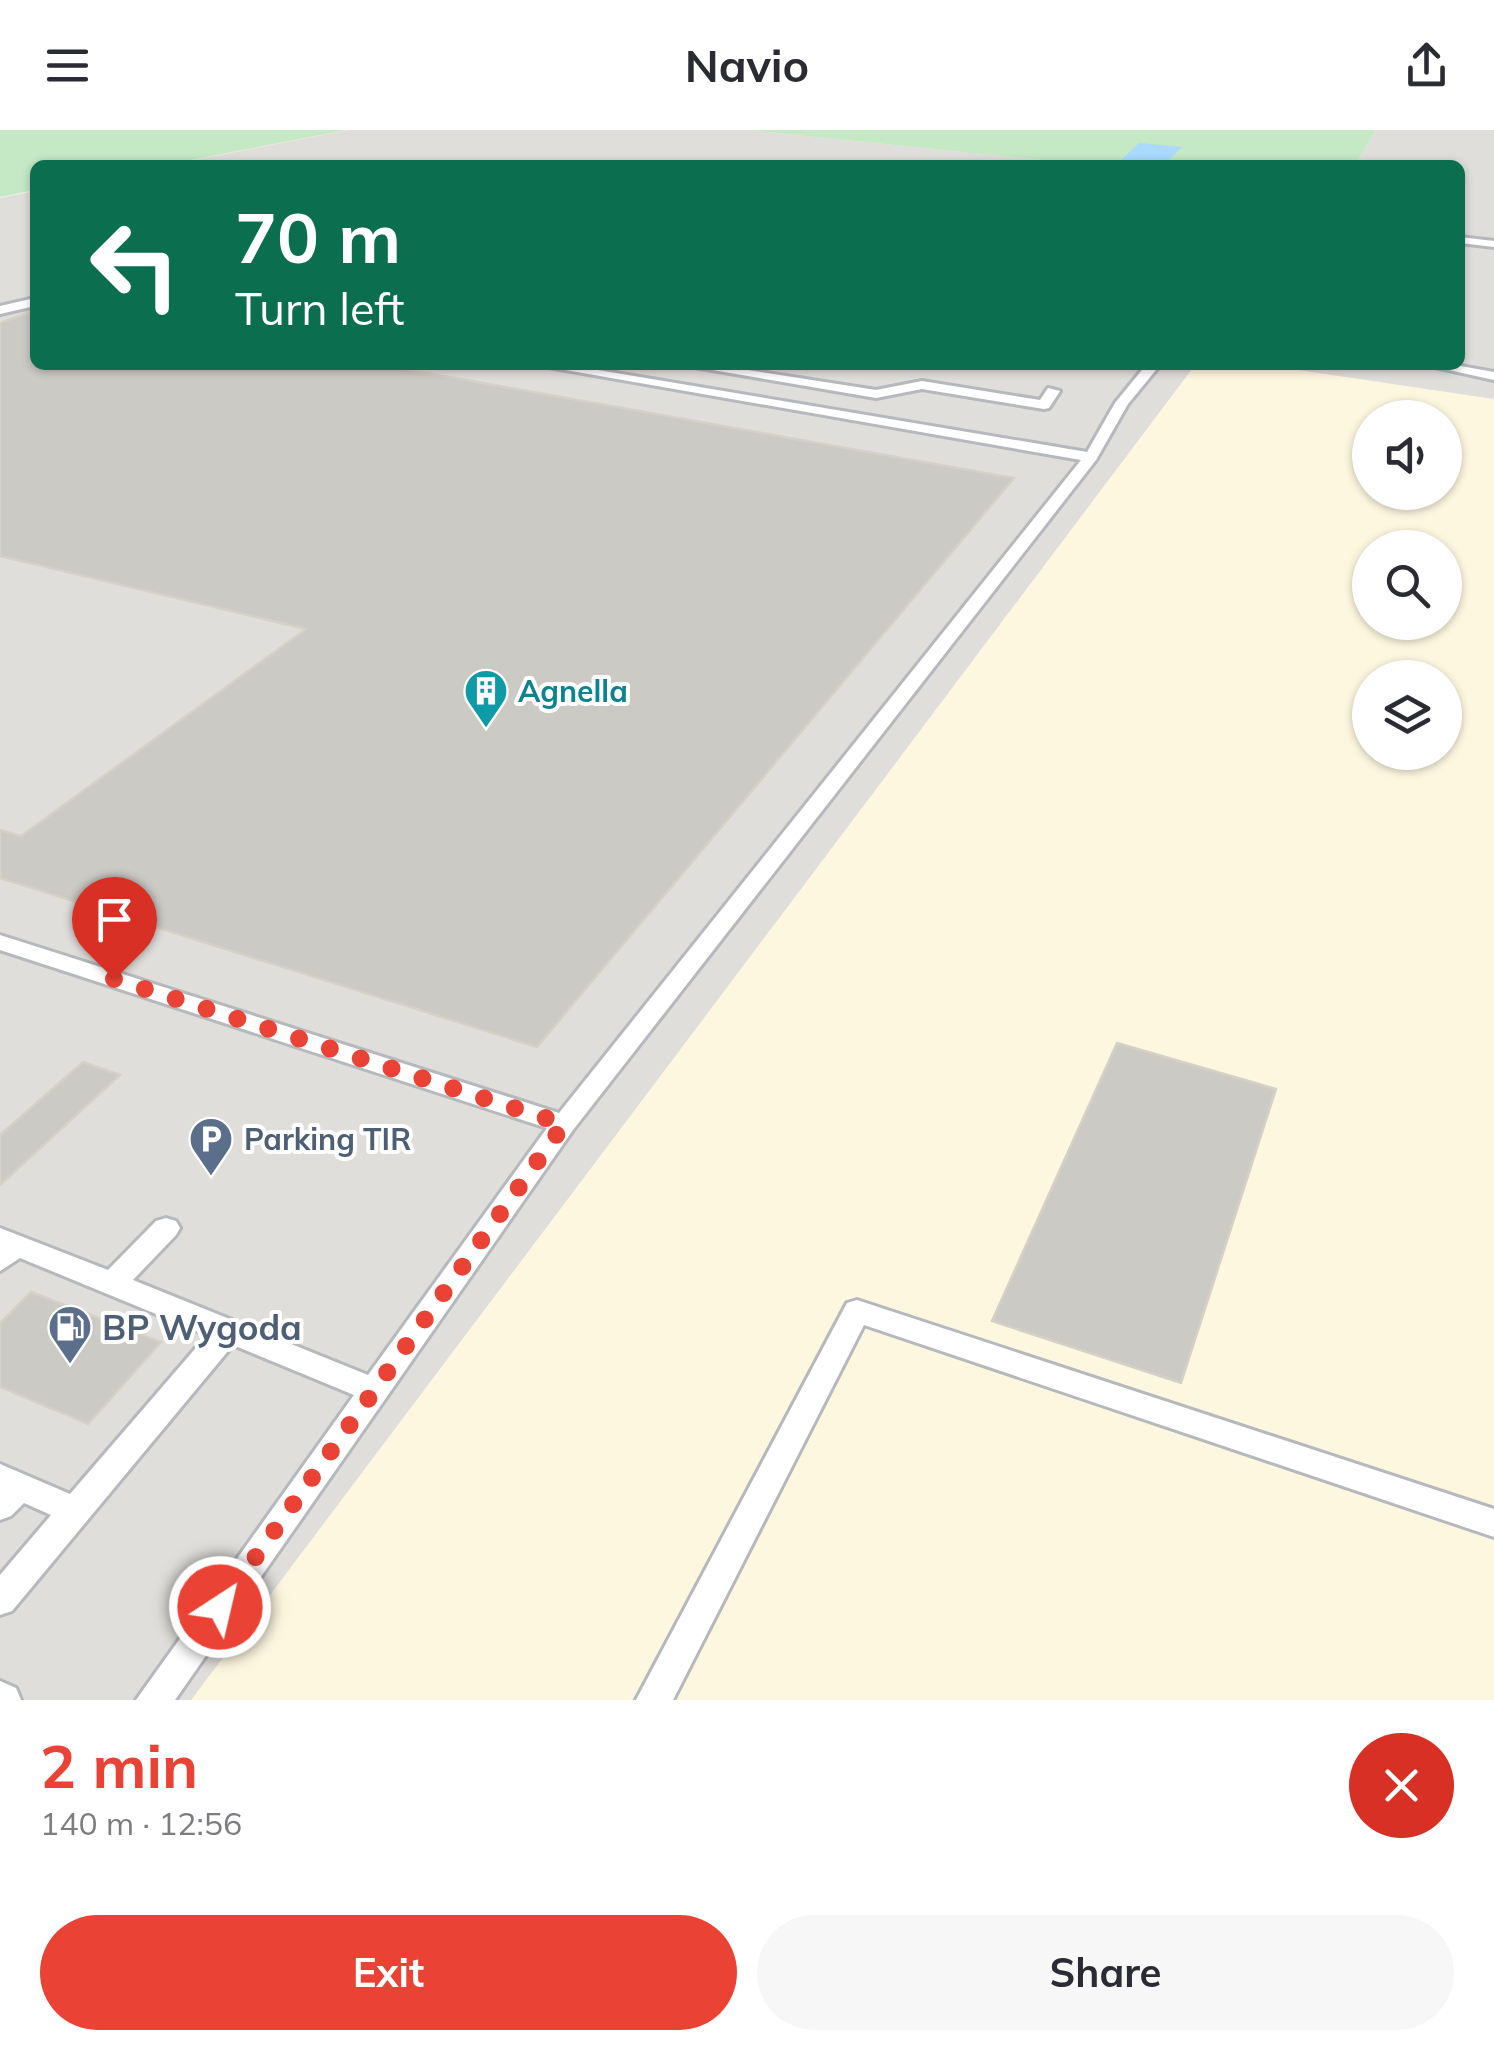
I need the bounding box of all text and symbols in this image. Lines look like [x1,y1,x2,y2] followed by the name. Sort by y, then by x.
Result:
[685,37,809,93] text: Navio
[40,38,95,93] icon: menu
[1399,38,1454,93] icon: share
[235,193,401,281] text: 70 m
[70,200,200,330] icon: left
[235,280,404,336] text: Turn left
[1352,400,1462,770] map controls
[1352,400,1462,510] button: sound
[1352,530,1462,640] button: search
[1352,660,1462,770] button: layers
[463,668,509,729] building icon: Agnella
[518,672,628,710] place label: Agnella
[72,877,157,980] pin
[87,892,142,947] icon: arrive
[188,1116,234,1177] parking icon: Parking TIR
[244,1120,411,1158] place label: Parking TIR
[47,1304,93,1365] fuel station icon: BP Wygoda
[102,1305,302,1349] place label: BP Wygoda
[168,1555,272,1659] position arrow
[40,1728,198,1803] text: 2 min
[1349,1733,1454,1838] button: close
[40,1803,242,1843] text: 140 m · 12:56
[40,1915,737,2030] button: Exit
[757,1915,1454,2030] button: Share

